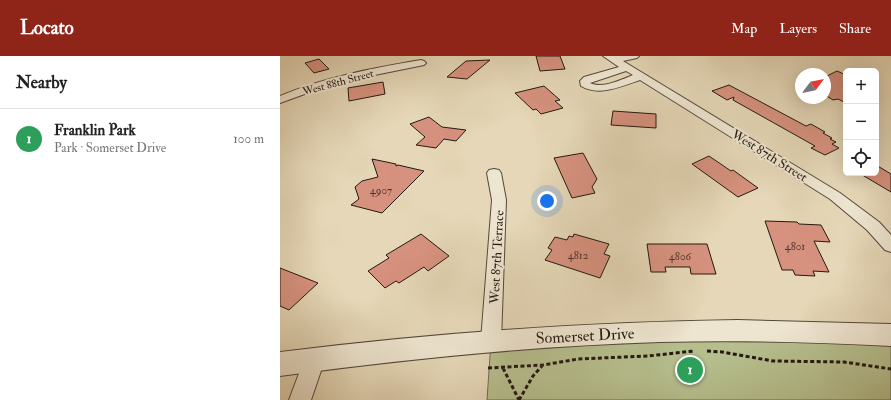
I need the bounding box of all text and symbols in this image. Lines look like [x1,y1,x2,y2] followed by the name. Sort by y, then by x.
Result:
[20,16,74,40] text: Locato
[731,20,757,37] text: Map
[779,20,817,37] text: Layers
[839,20,871,37] text: Share
[300,67,375,98] street label: West 88th Street
[795,68,831,104] north arrow
[843,68,879,176] map controls
[843,68,879,104] button: +
[16,72,67,93] text: Nearby
[843,104,879,140] button: −
[54,121,136,140] text: Franklin Park
[728,126,810,185] street label: West 87th Street
[27,131,31,147] text: 1
[233,131,264,147] text: 100 m
[54,140,166,156] text: Park · Somerset Drive
[843,140,879,176] button: locate
[370,184,392,197] house number: 4907
[537,191,557,211] your location
[487,209,507,305] street label: West 87th Terrace
[785,240,805,253] house number: 4801
[568,249,589,262] house number: 4812
[669,250,693,263] house number: 4806
[535,323,635,349] street label: Somerset Drive
[677,355,703,385] pin: 1

